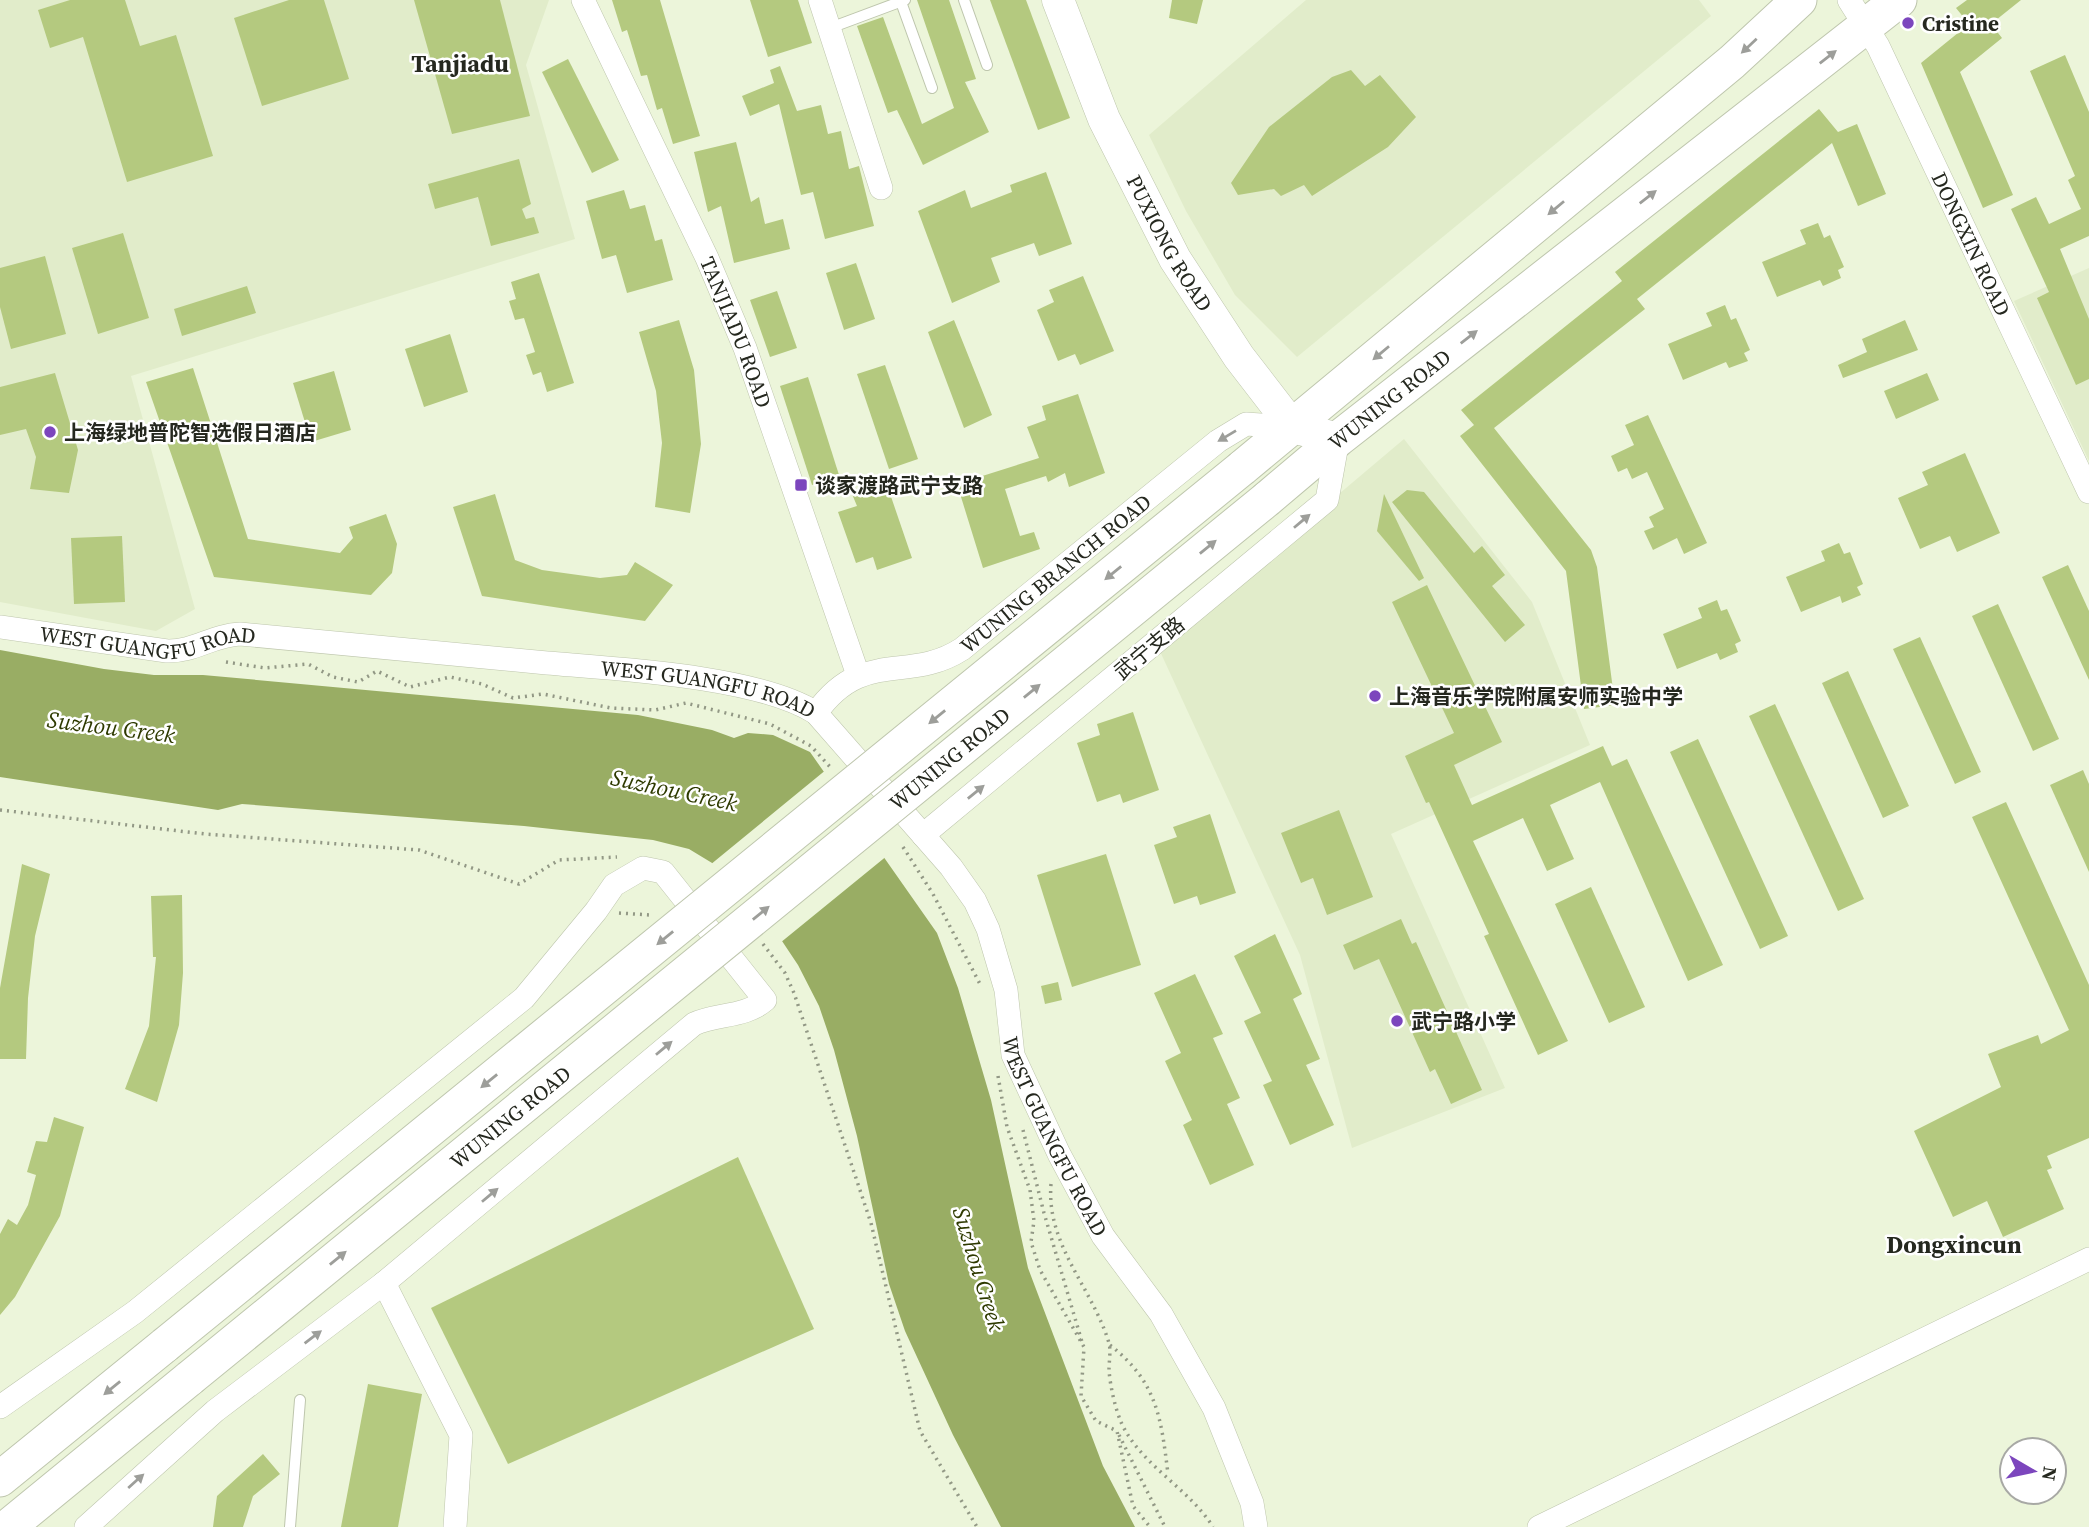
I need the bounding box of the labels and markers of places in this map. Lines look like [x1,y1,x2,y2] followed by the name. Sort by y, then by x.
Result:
[1922,9,1999,38] place label: Cristine
[1900,15,1916,31] marker: Cristine
[64,418,316,447] place label: 上海绿地普陀智选假日酒店
[42,424,58,440] marker: 上海绿地普陀智选假日酒店
[815,471,983,500] place label: 谈家渡路武宁支路
[793,477,809,493] marker: 谈家渡路武宁支路
[1389,682,1683,711] place label: 上海音乐学院附属安师实验中学
[1367,688,1383,704] marker: 上海音乐学院附属安师实验中学
[1411,1007,1516,1036] place label: 武宁路小学
[1389,1013,1405,1029] marker: 武宁路小学

